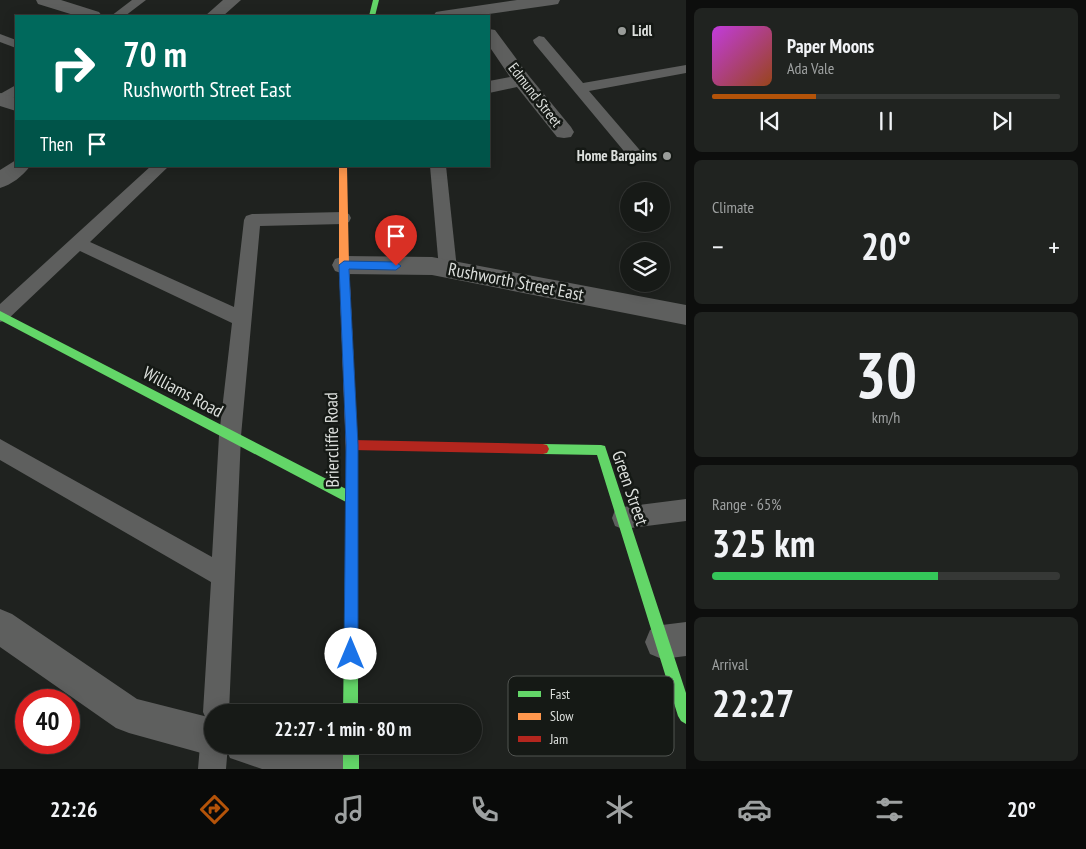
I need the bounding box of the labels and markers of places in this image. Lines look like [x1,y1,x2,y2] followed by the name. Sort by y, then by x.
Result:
[632,21,652,40] place label: Lidl
[616,25,628,37] marker: Lidl
[577,146,657,165] place label: Home Bargains
[661,150,673,162] marker: Home Bargains
[375,215,417,266] pin

